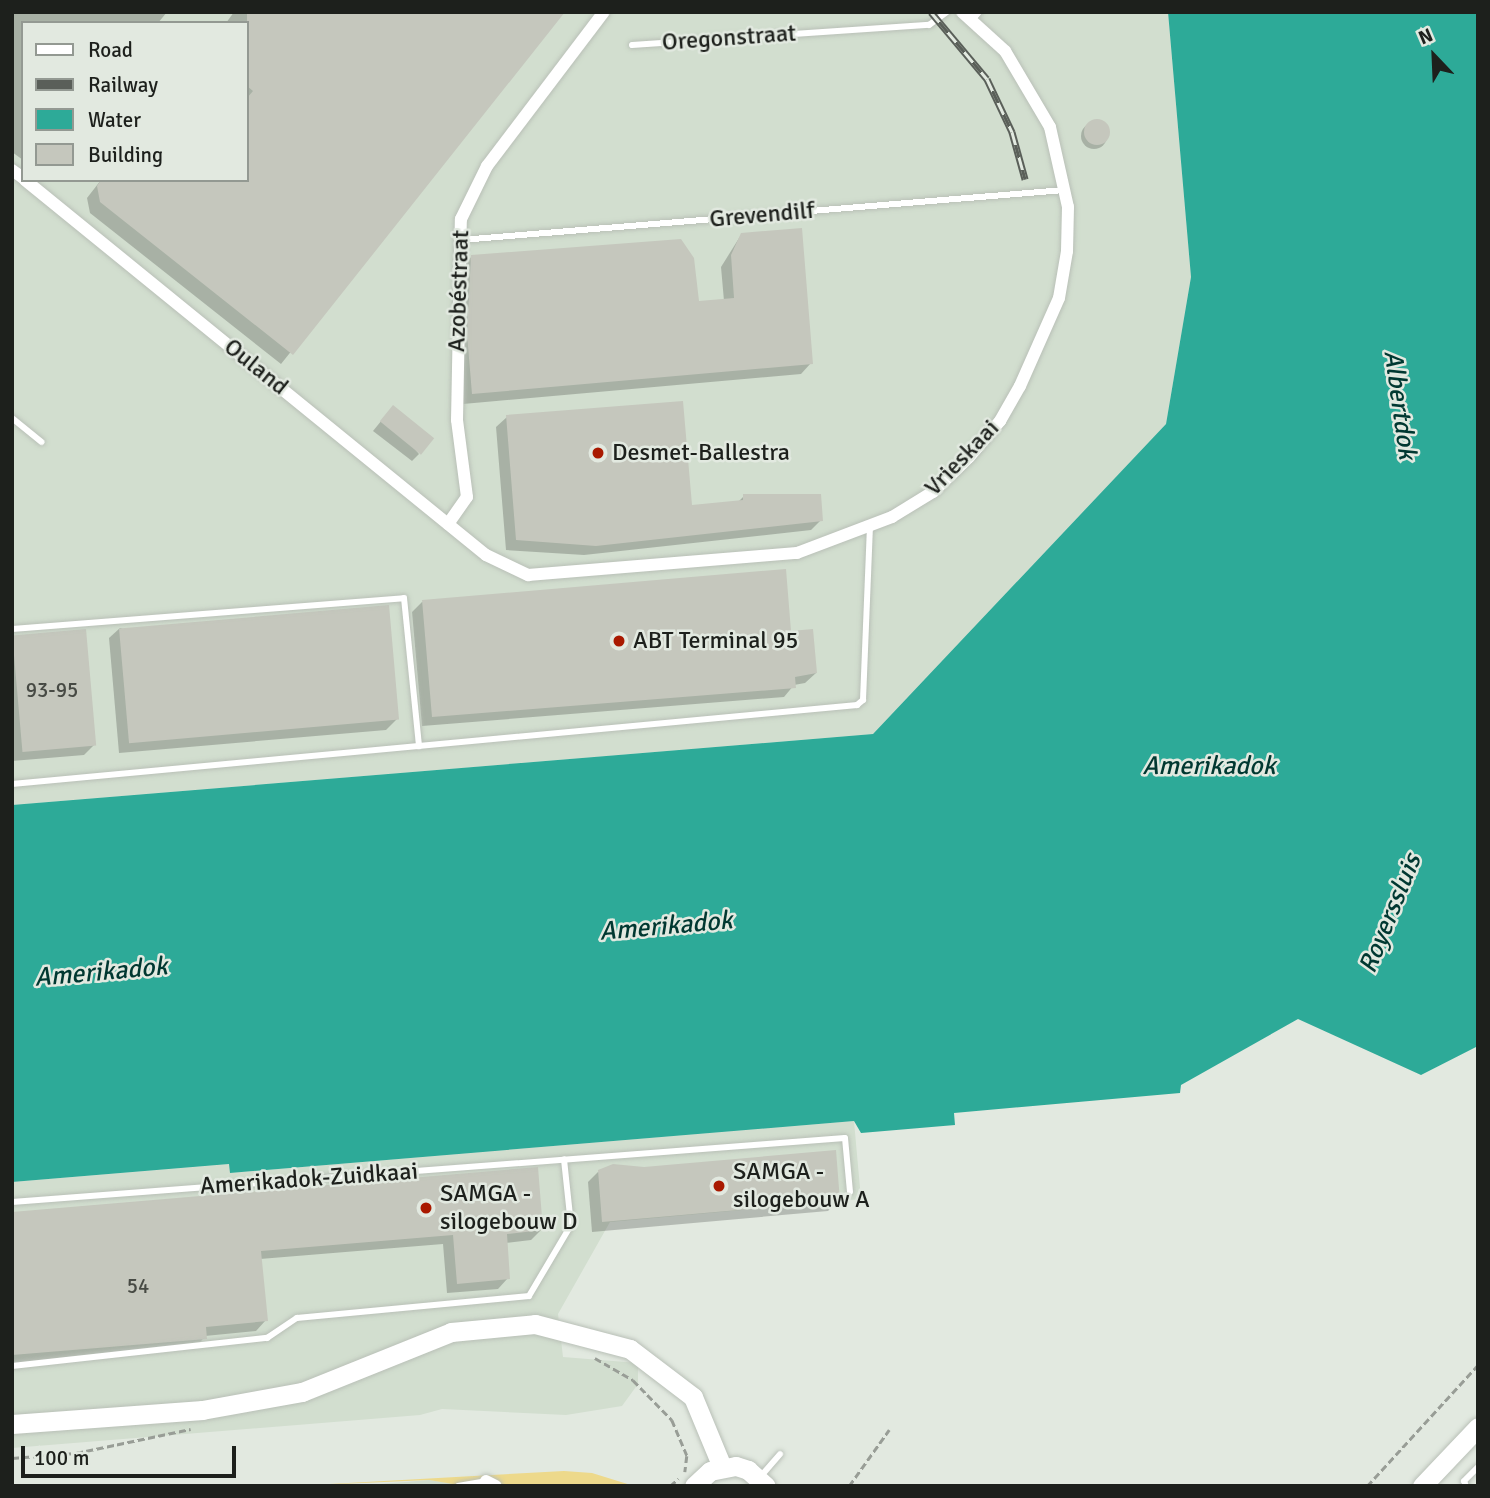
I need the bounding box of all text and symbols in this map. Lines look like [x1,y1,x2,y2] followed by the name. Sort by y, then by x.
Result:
[661,19,797,57] street label: Oregonstraat
[21,21,248,182] legend
[1399,21,1469,91] north arrow
[1415,23,1437,50] text: N
[88,37,133,63] text: Road
[88,72,158,98] text: Railway
[88,107,141,133] text: Water
[88,142,163,168] text: Building
[708,196,816,234] street label: Grevendilf
[442,229,476,353] street label: Azobéstraat
[218,333,294,401] street label: Ouland
[1376,349,1422,461] water label: Albertdok
[919,414,1005,502] street label: Vrieskaai
[612,439,790,467] place label: Desmet-Ballestra
[590,445,606,461] marker: Desmet-Ballestra
[633,627,799,655] place label: ABT Terminal 95
[611,633,627,649] marker: ABT Terminal 95
[26,677,78,703] house number: 93-95
[1142,751,1276,783] water label: Amerikadok
[1353,850,1429,978] water label: Royerssluis
[598,906,734,948] water label: Amerikadok
[33,952,169,994] water label: Amerikadok
[199,1157,419,1201] street label: Amerikadok-Zuidkaai
[733,1158,870,1214] place label: SAMGA - silogebouw A
[711,1178,727,1194] marker: SAMGA - silogebouw A
[440,1180,577,1236] place label: SAMGA - silogebouw D
[418,1200,434,1216] marker: SAMGA - silogebouw D
[127,1273,149,1299] house number: 54
[24,1432,240,1476] scale bar
[34,1445,89,1471] text: 100 m

